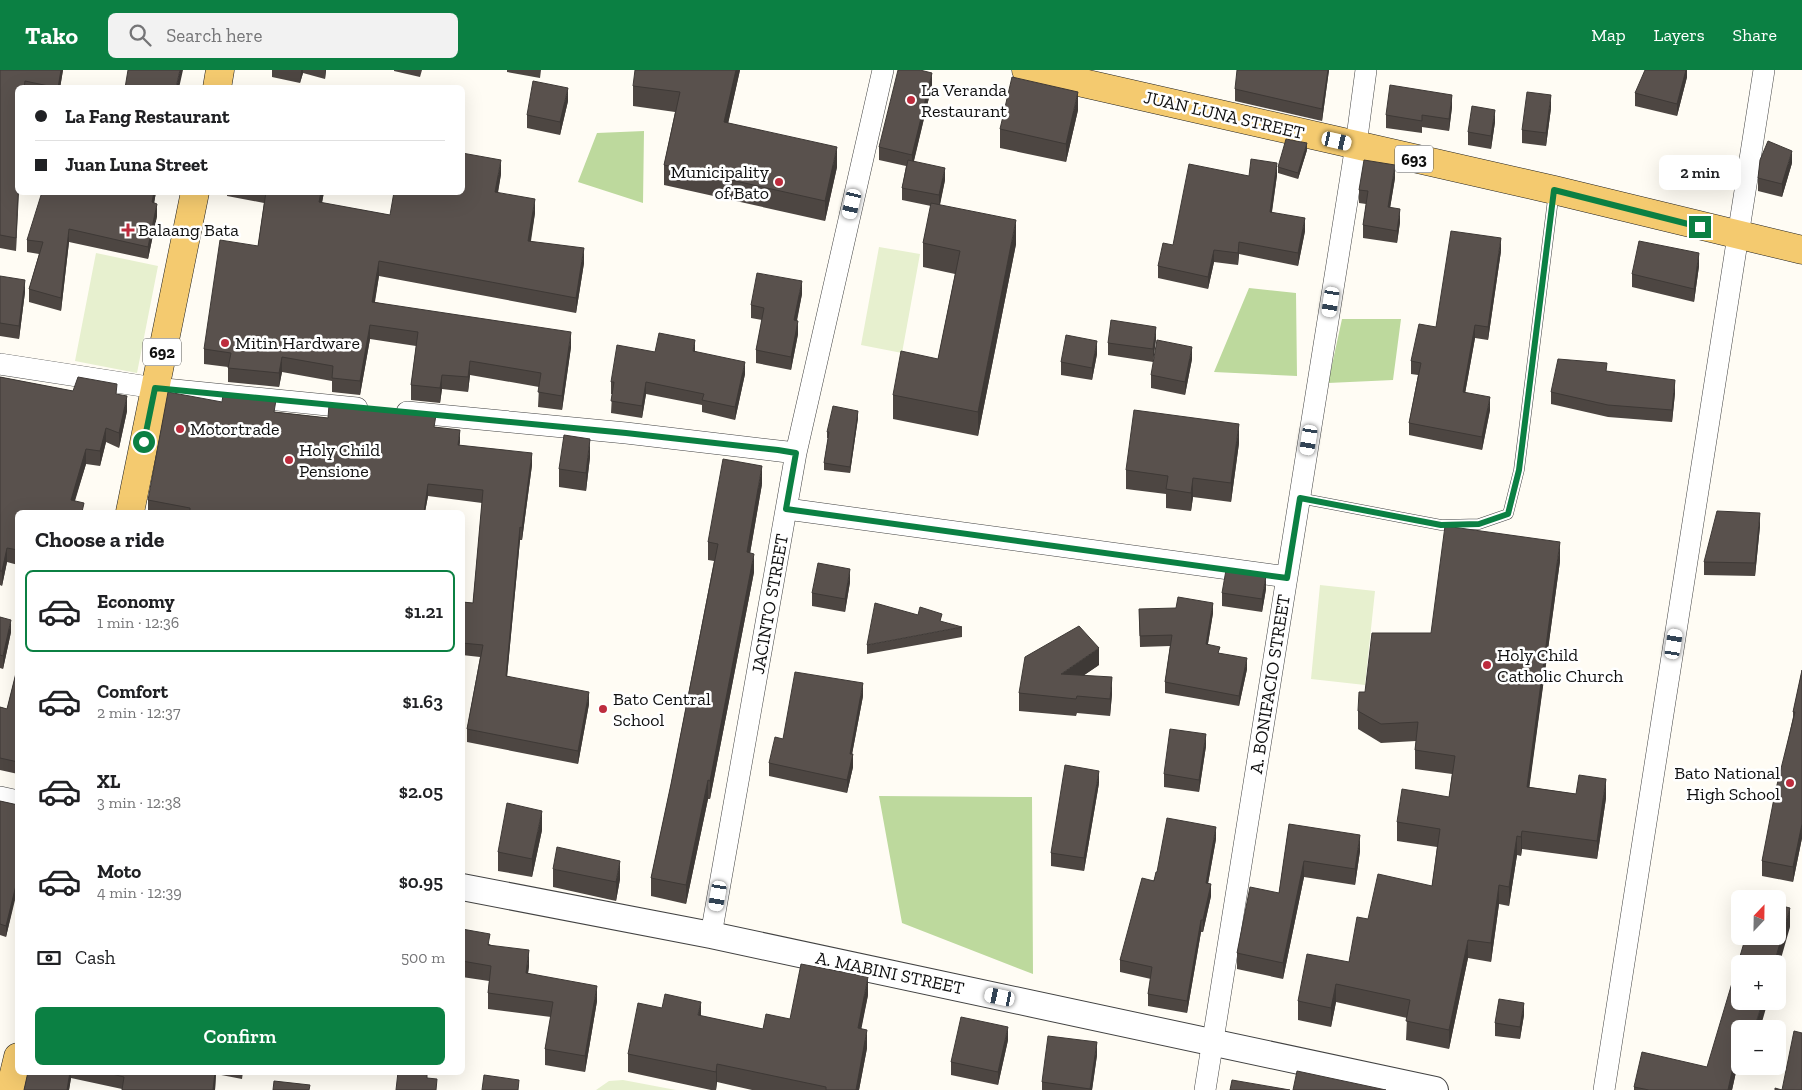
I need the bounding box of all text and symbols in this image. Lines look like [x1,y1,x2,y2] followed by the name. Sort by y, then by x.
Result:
[108,13,458,58] search box
[25,21,78,50] text: Tako
[126,21,154,49] icon: search
[166,24,262,47] text: Search here
[1591,24,1626,46] text: Map
[1654,24,1705,46] text: Layers
[1733,24,1777,46] text: Share
[921,79,1007,122] place label: La Veranda Restaurant
[1142,86,1306,144] street label: JUAN LUNA STREET
[905,94,917,106] marker: La Veranda Restaurant
[65,105,230,128] text: La Fang Restaurant
[1320,130,1353,152] car
[1395,146,1433,172] road number: 693
[65,153,208,176] text: Juan Luna Street
[1659,154,1741,190] callout: 2 min
[670,161,770,204] place label: Municipality of Bato
[1680,163,1720,182] text: 2 min
[773,176,785,188] marker: Municipality of Bato
[841,188,862,220] car
[1689,216,1711,238] route end
[138,219,239,241] place label: Balaang Bata
[122,224,134,236] marker: Balaang Bata
[1321,286,1340,318] car
[235,332,360,354] place label: Mitin Hardware
[219,337,231,349] marker: Mitin Hardware
[143,338,181,366] road number: 692
[190,418,279,440] place label: Motortrade
[174,423,186,435] marker: Motortrade
[1299,424,1318,456] car
[133,431,155,453] route start
[299,439,380,482] place label: Holy Child Pensione
[283,454,295,466] marker: Holy Child Pensione
[35,526,165,553] text: Choose a ride
[747,532,793,676] street label: JACINTO STREET
[37,589,82,634] icon: car
[97,590,175,613] text: Economy
[1245,593,1295,775] street label: A. BONIFACIO STREET
[404,600,443,623] text: $1.21
[97,613,179,632] text: 1 min · 12:36
[1664,628,1683,660] car
[1497,644,1623,687] place label: Holy Child Catholic Church
[1481,659,1493,671] marker: Holy Child Catholic Church
[37,679,82,724] icon: car
[97,680,168,703] text: Comfort
[613,688,711,731] place label: Bato Central School
[402,690,443,713] text: $1.63
[97,703,180,722] text: 2 min · 12:37
[597,703,609,715] marker: Bato Central School
[1674,762,1780,805] place label: Bato National High School
[37,769,82,814] icon: car
[97,770,120,793] text: XL
[1784,777,1796,789] marker: Bato National High School
[399,780,443,803] text: $2.05
[97,793,181,812] text: 3 min · 12:38
[37,859,82,904] icon: car
[97,860,141,883] text: Moto
[399,870,443,893] text: $0.95
[708,880,727,912] car
[97,883,182,902] text: 4 min · 12:39
[1731,890,1786,945] north arrow
[1731,890,1786,1075] map controls
[35,944,63,972] icon: cash
[75,946,115,969] text: Cash
[814,947,966,999] street label: A. MABINI STREET
[401,948,445,967] text: 500 m
[1731,955,1786,1010] button: +
[983,987,1016,1007] car
[35,1007,445,1065] button: Confirm
[1731,1020,1786,1075] button: −

